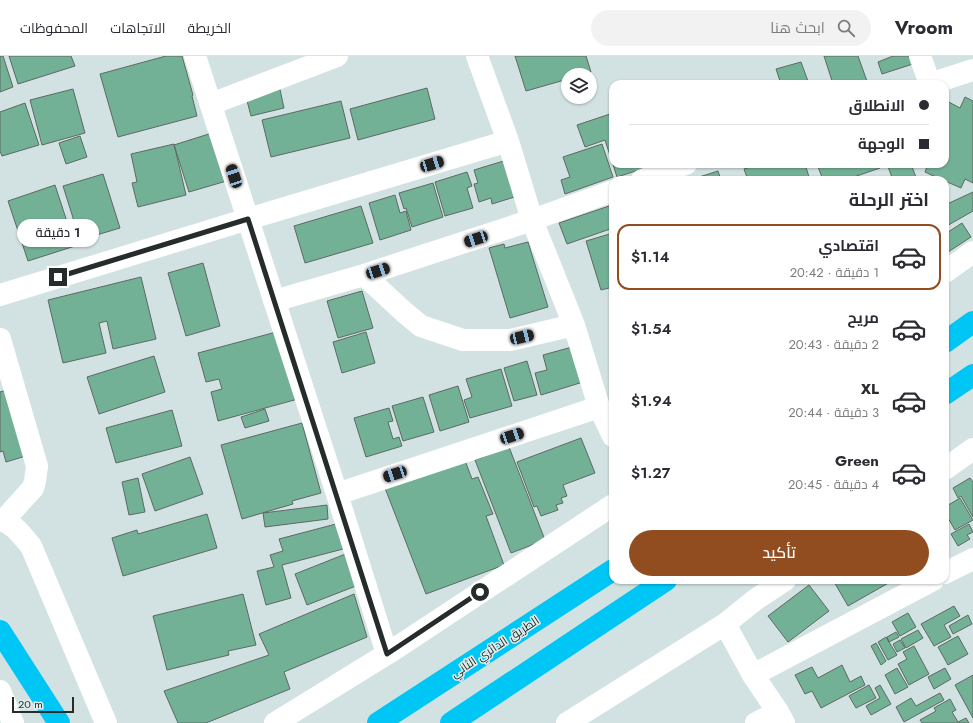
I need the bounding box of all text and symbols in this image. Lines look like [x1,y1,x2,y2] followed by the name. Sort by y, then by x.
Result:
[591,10,871,46] search box
[895,14,953,41] text: Vroom
[770,17,825,39] text: ابحث هنا
[835,17,857,39] icon: search
[20,18,88,38] text: المحفوظات
[110,18,166,38] text: الاتجاهات
[188,18,231,38] text: الخريطة
[561,68,597,104] map controls
[561,68,597,104] button: layers
[849,95,905,117] text: الانطلاق
[858,133,905,155] text: الوجهة
[419,155,445,173] car
[225,163,243,189] car
[849,187,929,213] text: اختر الرحلة
[17,219,99,247] callout: 1 دقيقة
[36,223,80,242] text: 1 دقيقة
[463,230,489,248] car
[819,235,879,257] text: اقتصادي
[891,239,927,275] icon: car
[631,246,670,268] text: $1.14
[365,262,391,280] car
[790,263,879,282] text: 1 دقيقة · 20:42
[49,268,67,286] route end
[847,307,879,329] text: مريح
[891,311,927,347] icon: car
[631,318,671,340] text: $1.54
[509,328,535,346] car
[788,335,879,354] text: 2 دقيقة · 20:43
[861,378,879,400] text: XL
[891,383,927,419] icon: car
[631,390,672,412] text: $1.94
[788,403,879,422] text: 3 دقيقة · 20:44
[499,427,525,445] car
[835,450,879,472] text: Green
[891,455,927,491] icon: car
[631,462,670,484] text: $1.27
[382,465,408,483] car
[788,475,879,494] text: 4 دقيقة · 20:45
[629,530,929,576] button: تأكيد
[471,583,489,601] route start
[447,612,543,683] street label: الطريق الدائري الثاني
[12,695,74,714] scale bar
[18,696,43,712] text: 20 m

